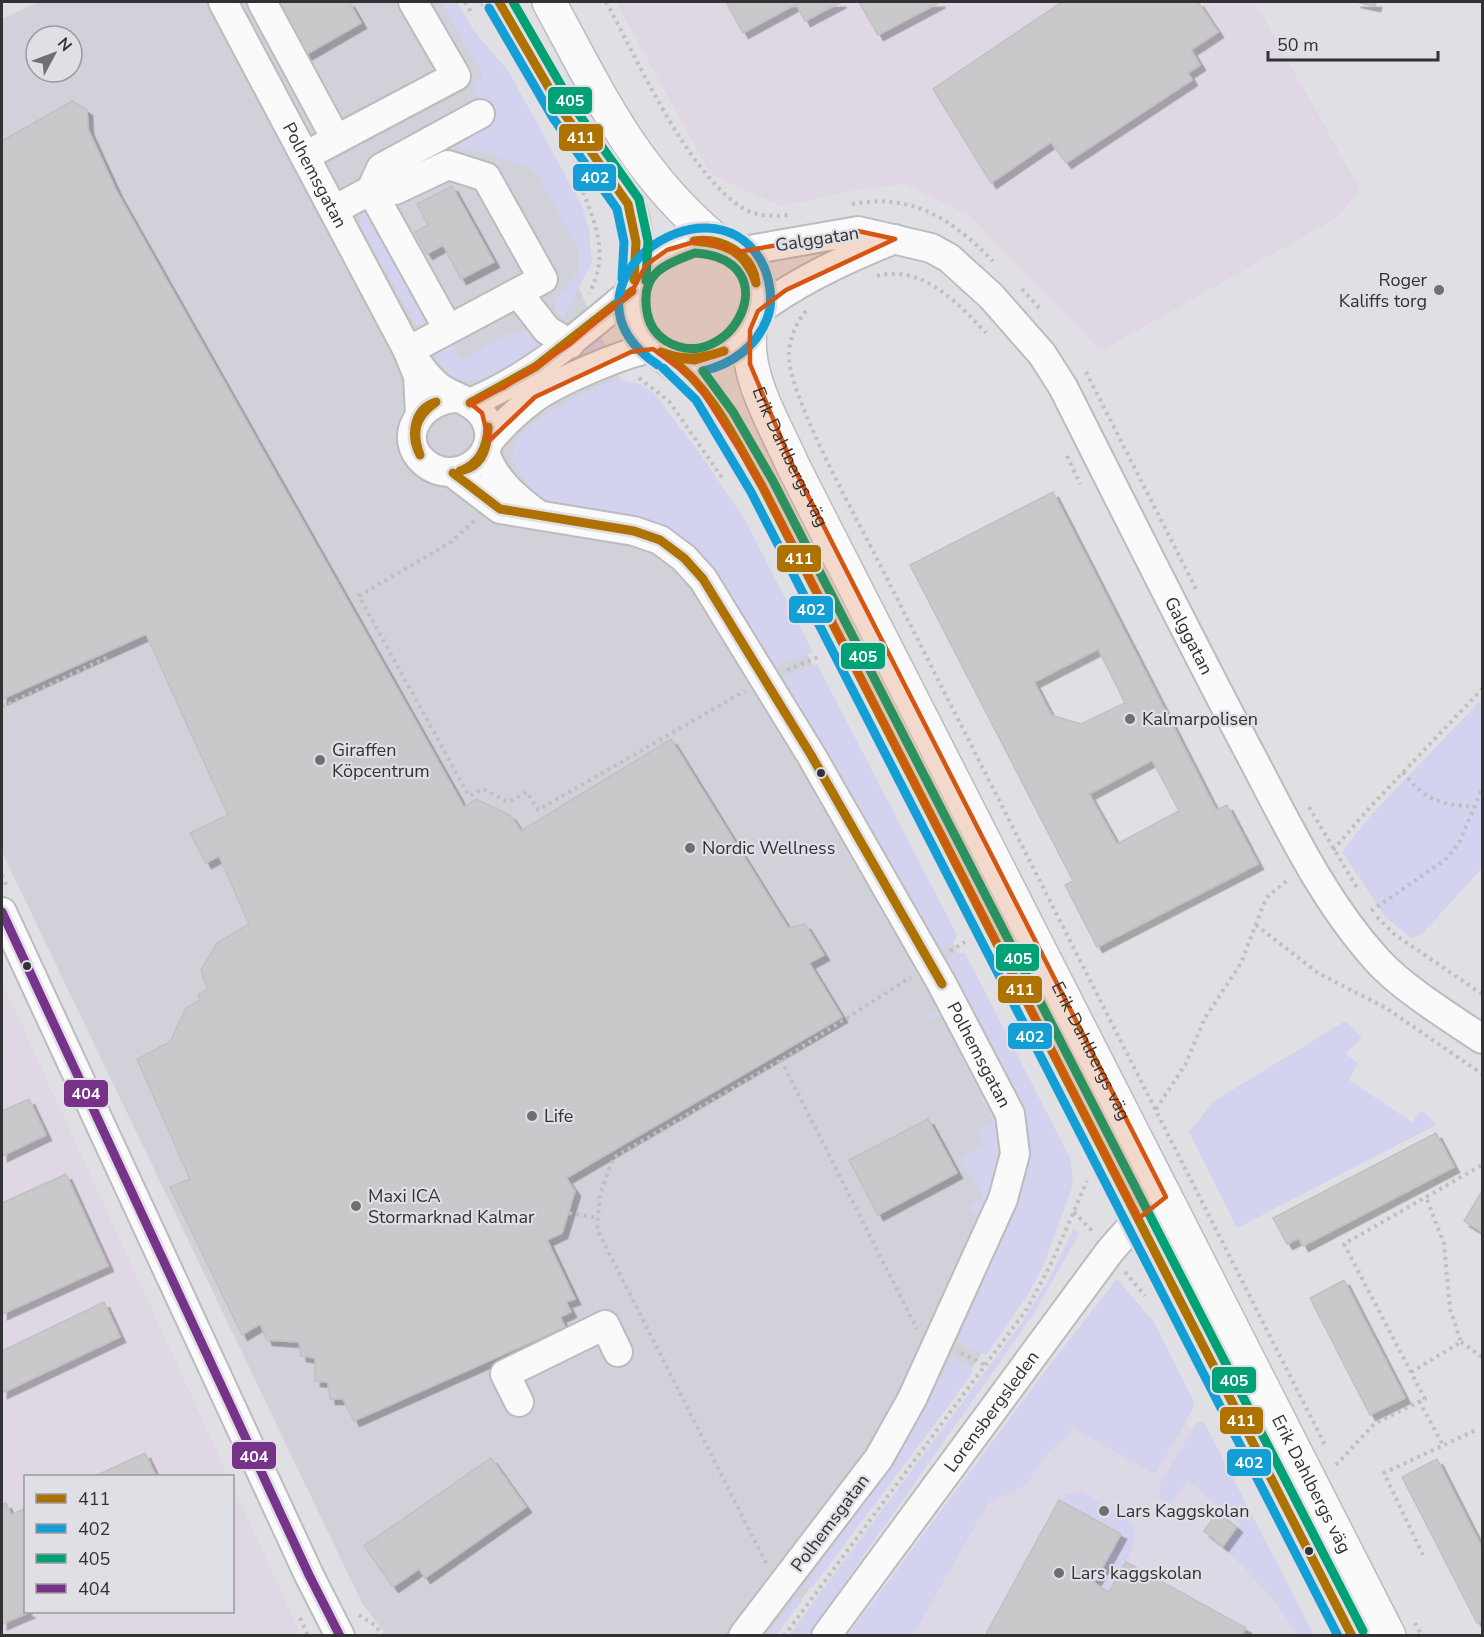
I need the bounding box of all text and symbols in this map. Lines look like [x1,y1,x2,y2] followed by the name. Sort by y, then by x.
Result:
[24,24,84,84] north arrow
[1268,24,1438,62] scale bar
[52,33,77,57] text: N
[1277,33,1319,57] text: 50 m
[547,86,593,115] line badge: 405
[556,90,584,112] text: 405
[277,118,353,232] street label: Polhemsgatan
[558,123,604,152] line badge: 411
[567,127,595,149] text: 411
[572,163,617,192] line badge: 402
[581,167,609,189] text: 402
[773,221,861,257] street label: Galggatan
[1339,268,1428,313] place label: Roger Kaliffs torg
[1432,283,1446,297] marker: Roger Kaliffs torg
[747,383,834,531] street label: Erik Dahlbergs väg
[776,544,822,573] line badge: 411
[785,548,813,570] text: 411
[1159,592,1219,679] street label: Galggatan
[788,595,834,624] line badge: 402
[797,599,825,621] text: 402
[840,642,886,670] line badge: 405
[849,646,877,668] text: 405
[1142,707,1258,731] place label: Kalmarpolisen
[1123,712,1137,726] marker: Kalmarpolisen
[332,738,430,783] place label: Giraffen Köpcentrum
[313,753,327,767] marker: Giraffen Köpcentrum
[815,767,827,779] unlabelled marker
[702,836,835,860] place label: Nordic Wellness
[683,841,697,855] marker: Nordic Wellness
[995,943,1040,972] line badge: 405
[1004,948,1032,970] text: 405
[21,960,33,972] unlabelled marker
[997,975,1043,1004] line badge: 411
[1046,977,1136,1124] street label: Erik Dahlbergs väg
[1006,979,1034,1001] text: 411
[941,998,1017,1112] street label: Polhemsgatan
[1007,1022,1053,1050] line badge: 402
[1016,1026,1044,1048] text: 402
[63,1079,109,1108] line badge: 404
[72,1083,101,1105] text: 404
[544,1104,573,1128] place label: Life
[525,1109,539,1123] marker: Life
[368,1184,535,1229] place label: Maxi ICA Stormarknad Kalmar
[349,1199,363,1213] marker: Maxi ICA Stormarknad Kalmar
[939,1346,1044,1477] street label: Lorensbergsleden
[1211,1366,1257,1394] line badge: 405
[1220,1370,1248,1392] text: 405
[1219,1406,1264,1435] line badge: 411
[1227,1410,1255,1432] text: 411
[1266,1410,1357,1557] street label: Erik Dahlbergs väg
[231,1441,277,1470] line badge: 404
[240,1446,269,1468] text: 404
[1226,1448,1272,1477] line badge: 402
[1235,1452,1263,1474] text: 402
[785,1469,875,1577] street label: Polhemsgatan
[24,1475,234,1613] legend
[78,1487,110,1511] text: 411
[1116,1499,1249,1523] place label: Lars Kaggskolan
[1097,1504,1111,1518] marker: Lars Kaggskolan
[78,1517,110,1541] text: 402
[1303,1545,1315,1557] unlabelled marker
[78,1547,110,1571] text: 405
[1071,1561,1202,1585] place label: Lars kaggskolan
[1052,1566,1066,1580] marker: Lars kaggskolan
[78,1577,111,1601] text: 404

